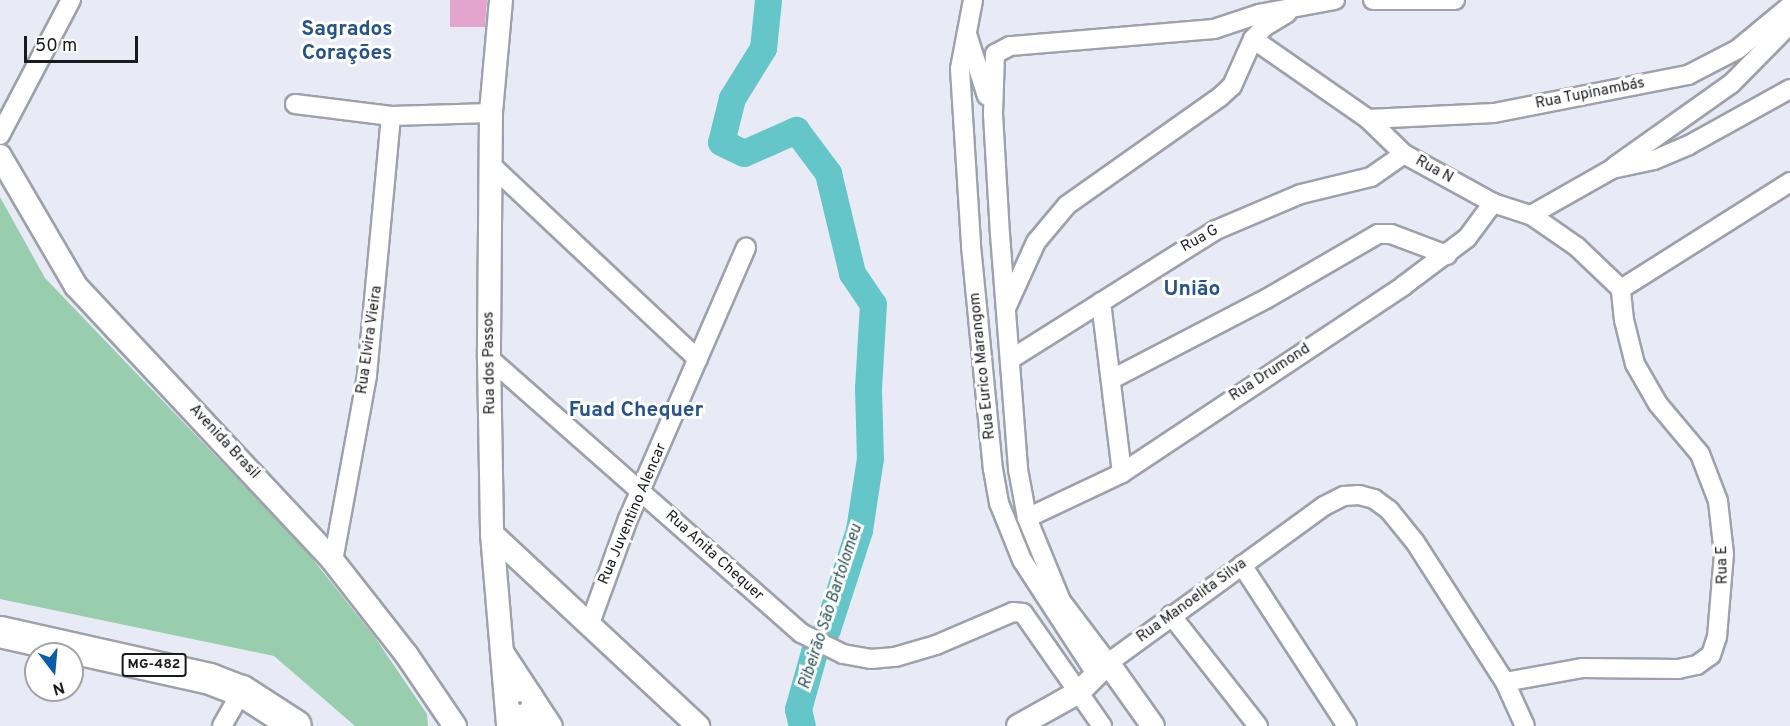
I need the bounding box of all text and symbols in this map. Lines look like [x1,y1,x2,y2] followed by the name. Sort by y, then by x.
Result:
[301,17,393,67] district label: Sagrados Corações
[27,24,141,62] scale bar
[35,35,77,58] text: 50 m
[1534,75,1646,113] street label: Rua Tupinambás
[1412,152,1456,188] street label: Rua N
[1178,221,1222,257] street label: Rua G
[1164,277,1220,303] district label: União
[353,284,387,396] street label: Rua Elvira Vieira
[966,292,1000,440] street label: Rua Eurico Marangom
[480,311,500,415] street label: Rua dos Passos
[1226,340,1314,406] street label: Rua Drumond
[569,398,703,424] district label: Fuad Chequer
[185,401,263,483] street label: Avenida Brasil
[595,440,671,588] street label: Rua Juventino Alencar
[661,507,767,605] street label: Rua Anita Chequer
[795,522,867,692] water label: Ribeirão São Bartolomeu
[1714,545,1732,585] street label: Rua E
[1134,555,1250,647] street label: Rua Manoelita Silva
[24,642,84,702] north arrow
[121,654,187,676] road number: MG-482
[50,676,67,699] text: N

